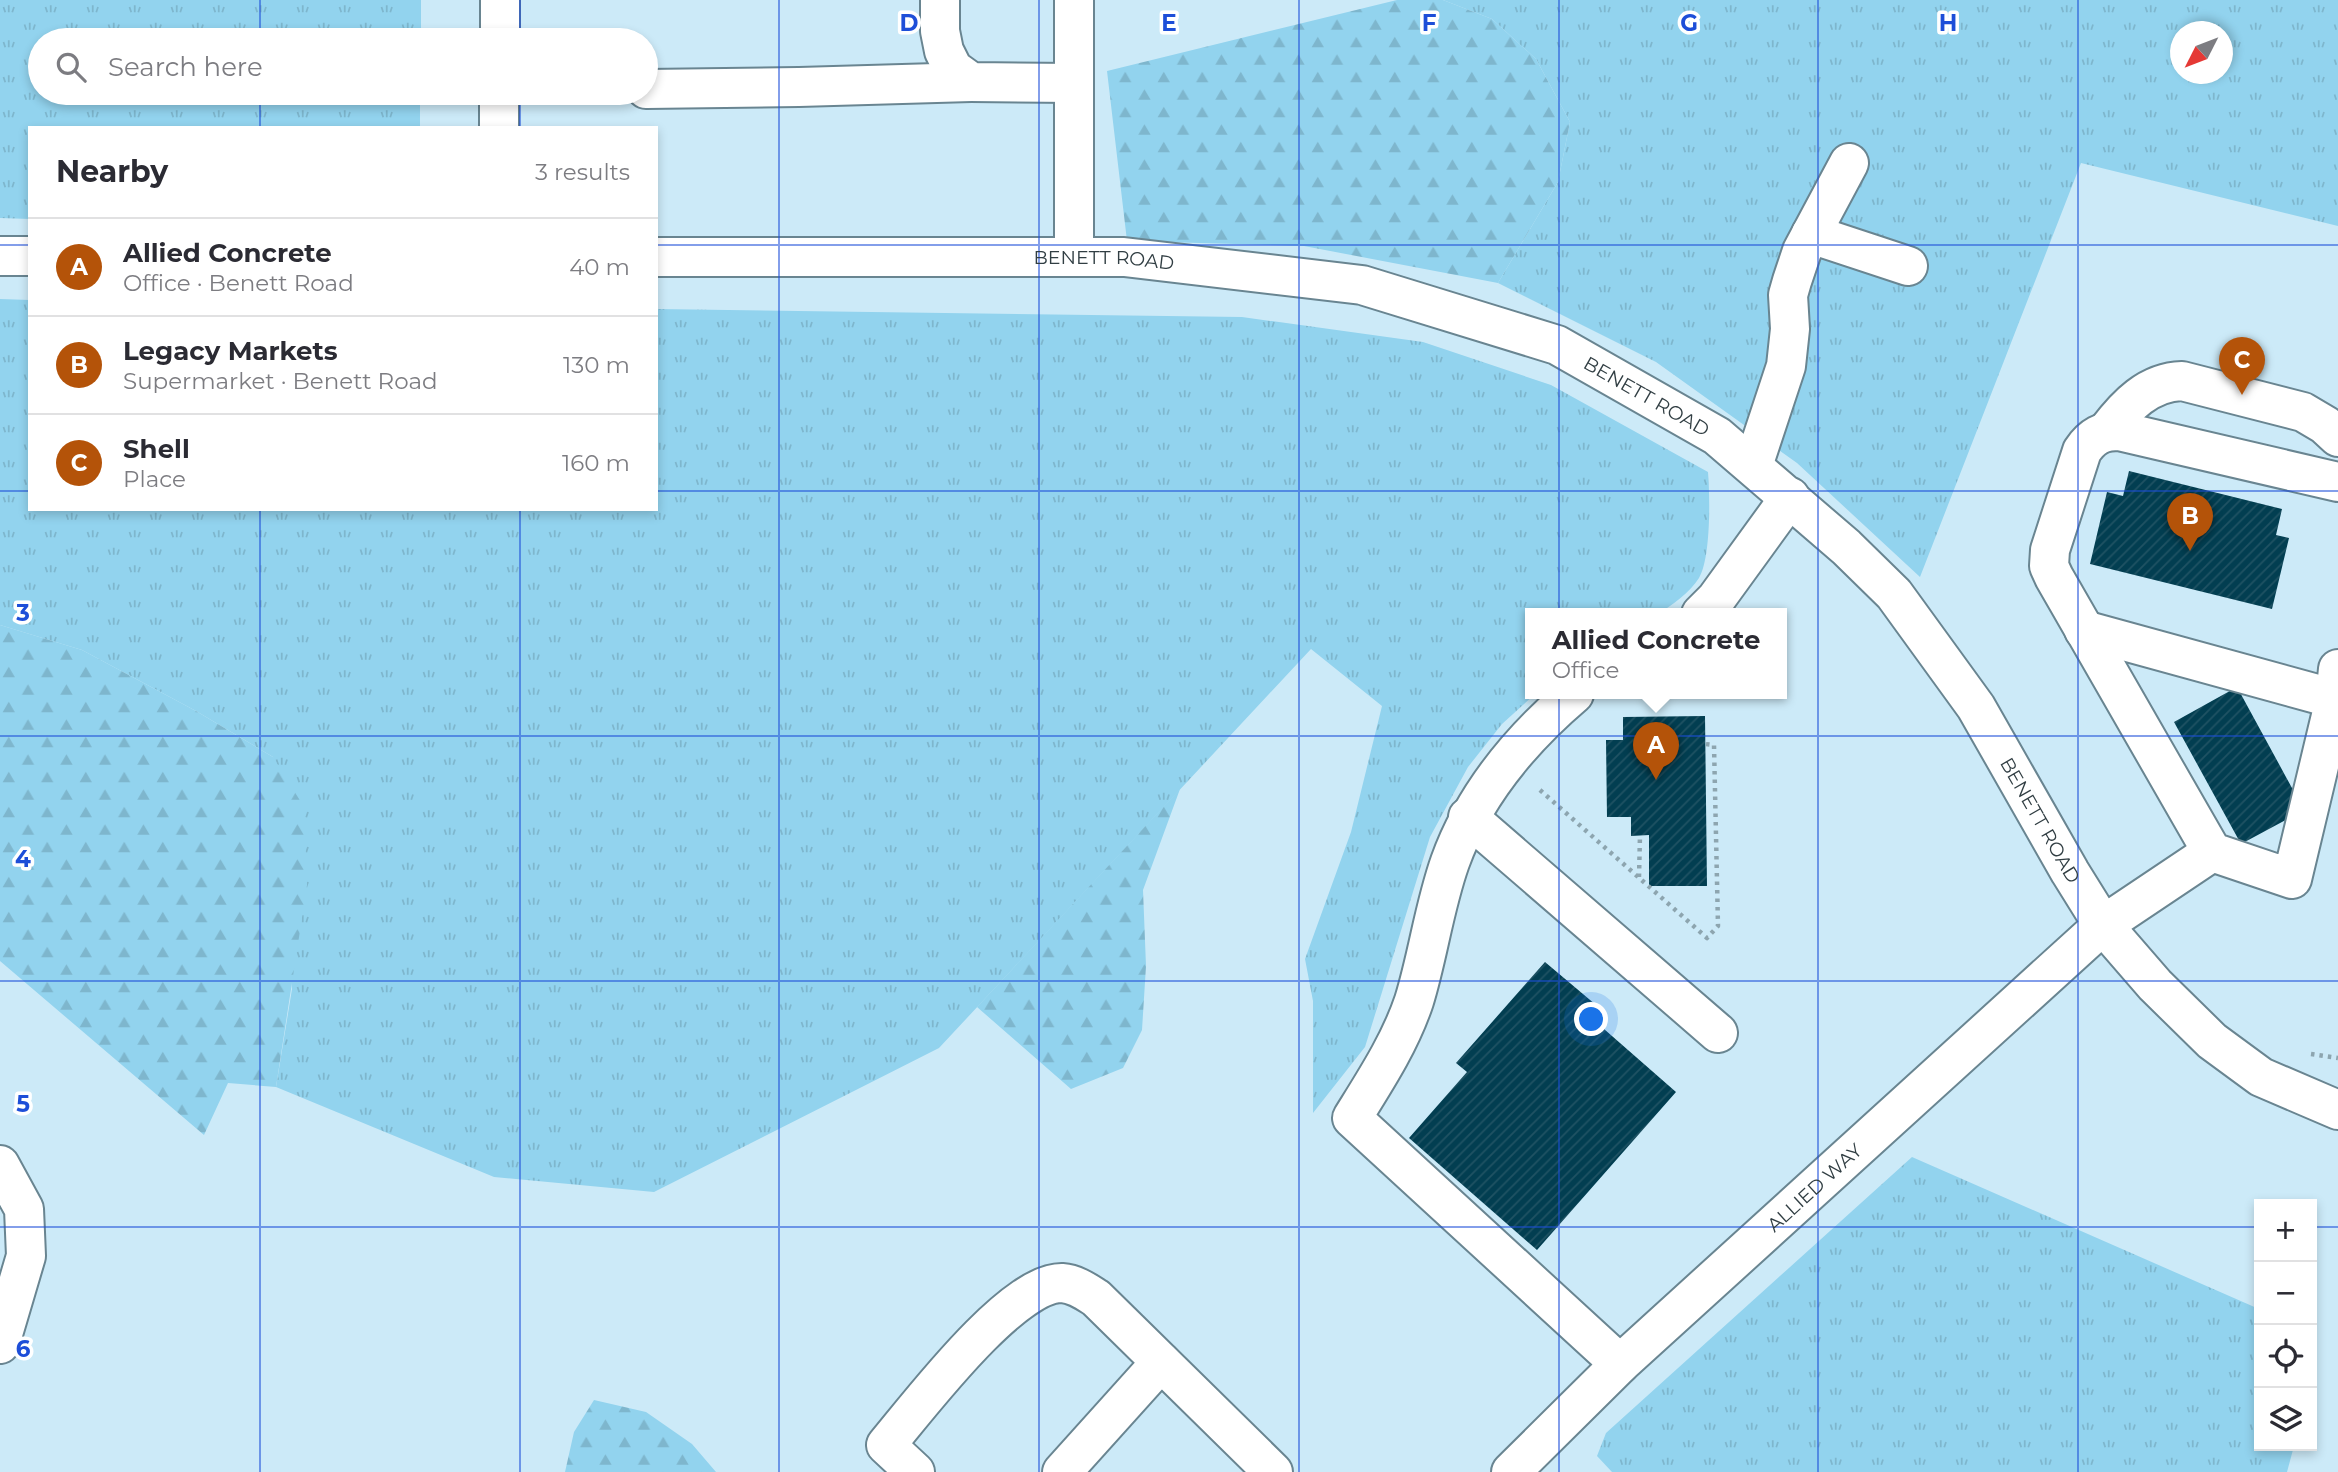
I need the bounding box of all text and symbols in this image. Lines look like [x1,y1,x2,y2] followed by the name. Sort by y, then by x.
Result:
[900,9,919,37] text: D
[1161,9,1177,37] text: E
[1422,9,1437,37] text: F
[1680,9,1698,37] text: G
[1939,9,1957,37] text: H
[2170,21,2233,84] north arrow
[28,28,658,105] search box
[52,48,90,86] icon: search
[108,51,263,83] text: Search here
[56,153,168,190] text: Nearby
[535,158,630,186] text: 3 results
[123,237,332,269] text: Allied Concrete
[1033,246,1176,274] street label: BENETT ROAD
[70,253,88,281] text: A
[569,253,630,281] text: 40 m
[123,269,354,297] text: Office · Benett Road
[123,335,338,367] text: Legacy Markets
[2219,337,2265,395] pin: C
[70,351,88,379] text: B
[563,351,630,379] text: 130 m
[1580,351,1714,441] street label: BENETT ROAD
[123,367,438,395] text: Supermarket · Benett Road
[123,433,190,465] text: Shell
[71,449,87,477] text: C
[562,449,630,477] text: 160 m
[123,465,186,493] text: Place
[2167,493,2213,551] pin: B
[15,599,30,627] text: 3
[1525,608,1787,699] popup
[1552,624,1760,656] text: Allied Concrete
[1552,656,1619,684] text: Office
[1633,722,1679,780] pin: A
[1996,753,2086,887] street label: BENETT ROAD
[15,845,31,873] text: 4
[1574,1002,1608,1036] your location
[16,1090,30,1118] text: 5
[1762,1138,1867,1236] street label: ALLIED WAY
[2254,1199,2317,1451] map controls
[2254,1199,2317,1262] button: +
[2254,1262,2317,1325] button: −
[2254,1325,2317,1388] button: locate
[16,1335,31,1363] text: 6
[2254,1388,2317,1451] button: layers

